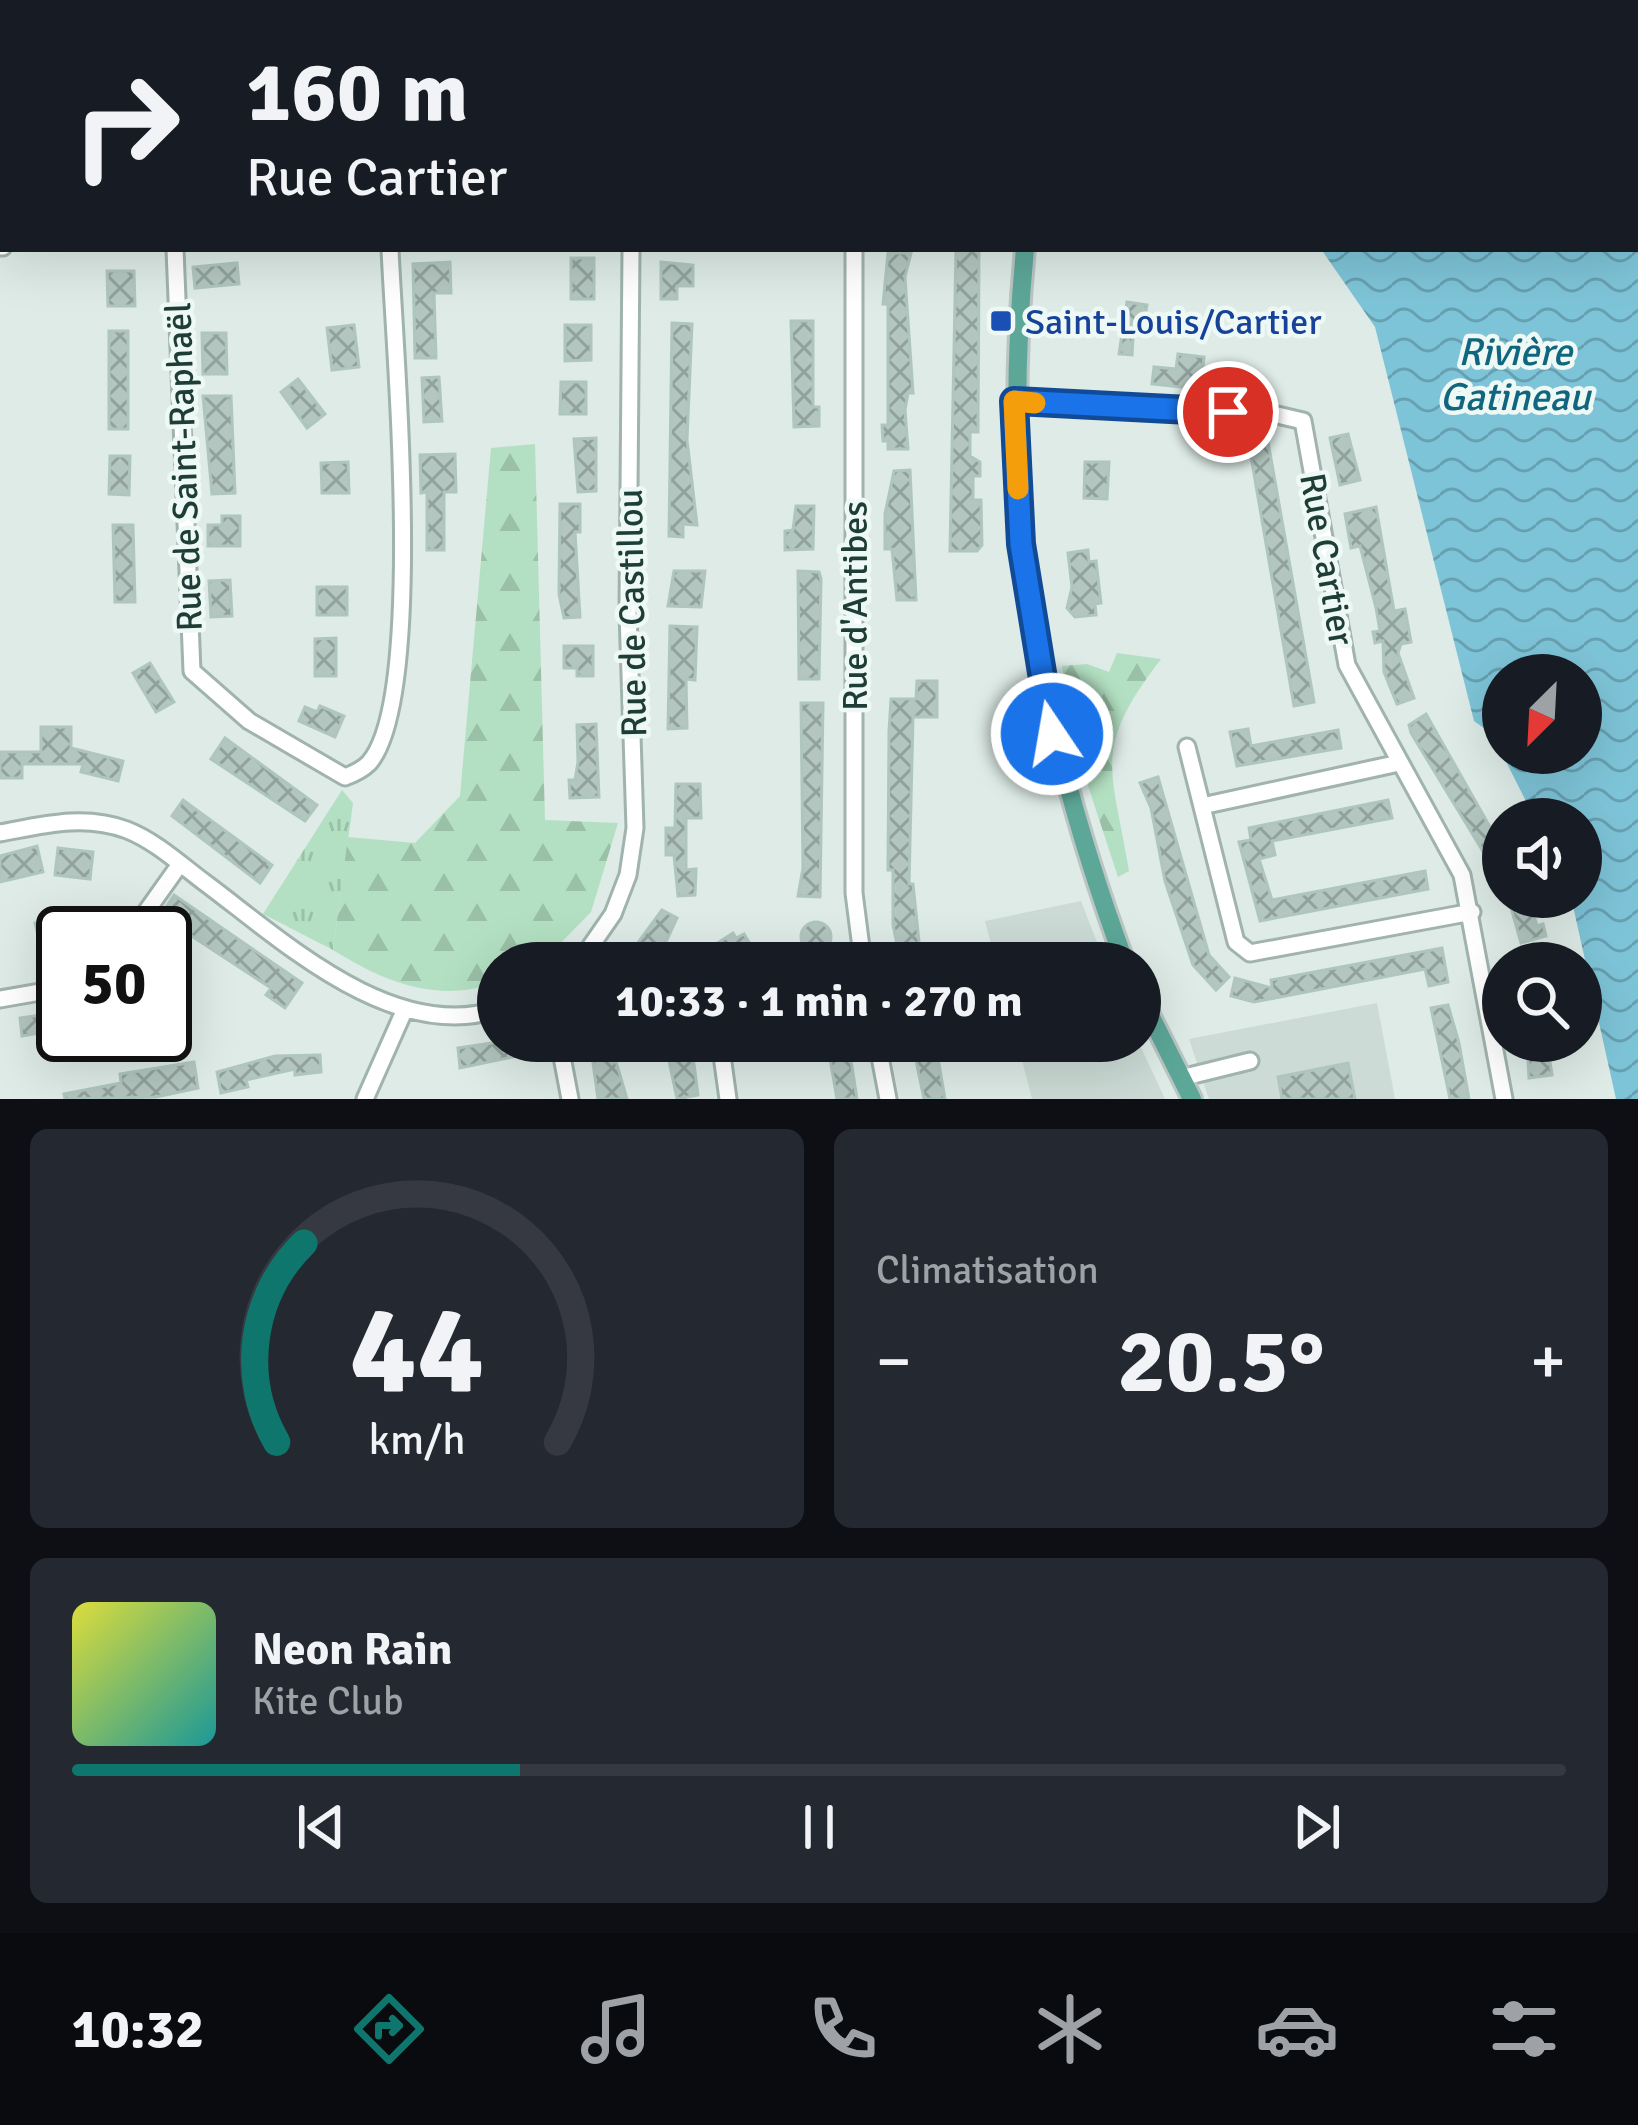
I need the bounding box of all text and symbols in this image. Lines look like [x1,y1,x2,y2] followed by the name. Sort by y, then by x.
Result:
[246,41,468,145] text: 160 m
[48,48,204,204] icon: right
[246,144,507,211] text: Rue Cartier
[1025,300,1322,345] place label: Saint-Louis/Cartier
[156,302,213,632] street label: Rue de Saint-Raphaël
[988,308,1014,334] marker: Saint-Louis/Cartier
[1440,328,1593,421] water label: Rivière Gatineau
[1177,361,1279,463] pin
[1195,379,1261,445] icon: arrive
[1289,470,1364,650] street label: Rue Cartier
[608,488,657,738] street label: Rue de Castillou
[833,501,878,711] street label: Rue d'Antibes
[1482,654,1602,774] north arrow
[1482,654,1602,1062] map controls
[989,671,1115,797] position arrow
[1482,798,1602,918] button: sound
[36,906,192,1062] speed limit sign: 50
[1482,942,1602,1062] button: search
[615,974,1023,1029] text: 10:33 · 1 min · 270 m
[876,1246,1099,1294] text: Climatisation
[350,1274,484,1427] text: 44
[1117,1306,1325,1417] text: 20.5°
[876,1321,912,1402] text: −
[1530,1321,1566,1402] text: +
[368,1413,466,1466] text: km/h
[252,1622,452,1677] text: Neon Rain
[252,1677,403,1725] text: Kite Club
[288,1794,354,1860] icon: previous
[786,1794,852,1860] icon: pause
[1284,1794,1350,1860] icon: next
[347,1987,431,2071] icon: directions
[574,1987,658,2071] icon: music
[801,1987,885,2071] icon: phone
[1028,1987,1112,2071] icon: climate
[1255,1987,1339,2071] icon: car
[1482,1987,1566,2071] icon: filters
[72,1996,204,2063] text: 10:32

